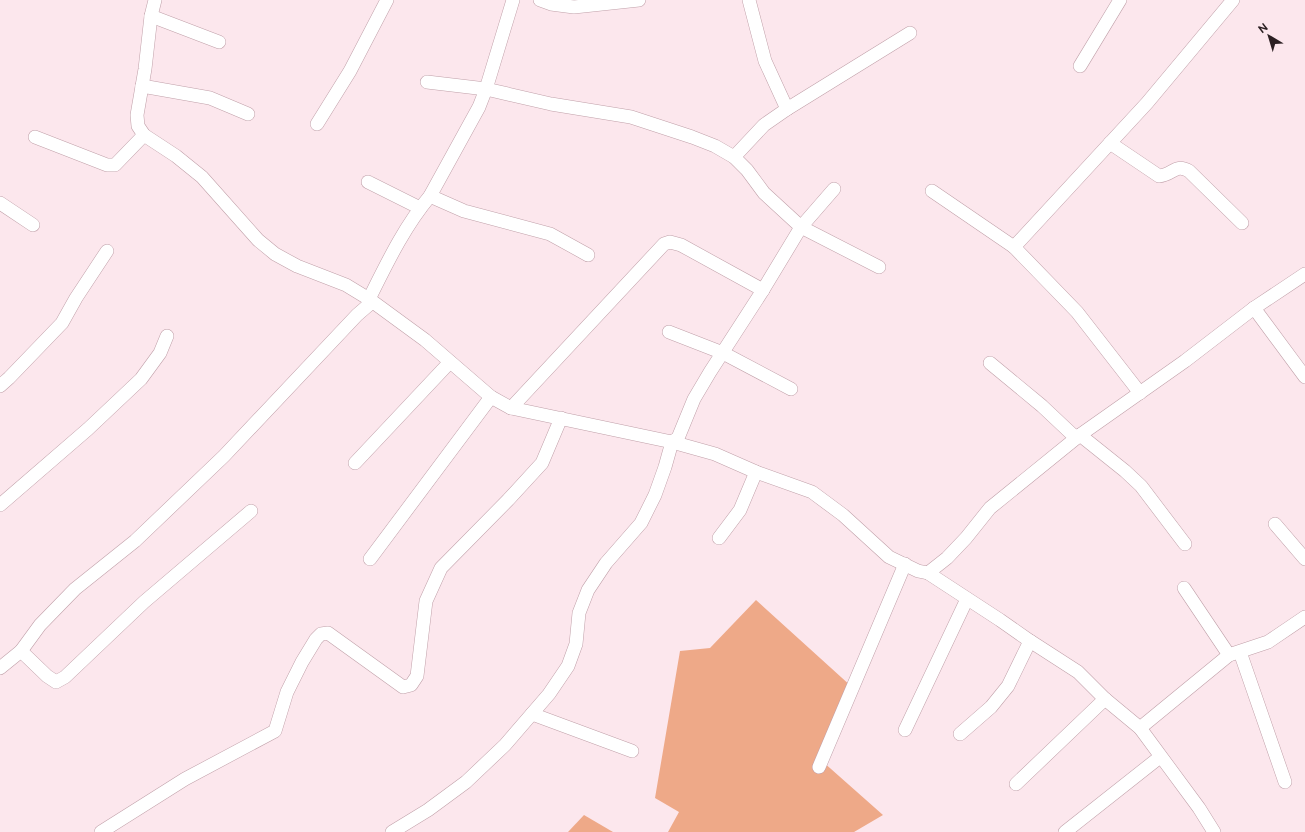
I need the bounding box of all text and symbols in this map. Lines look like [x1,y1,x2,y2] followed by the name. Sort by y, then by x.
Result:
[1249,16,1289,56] north arrow
[1256,21,1270,36] text: N

